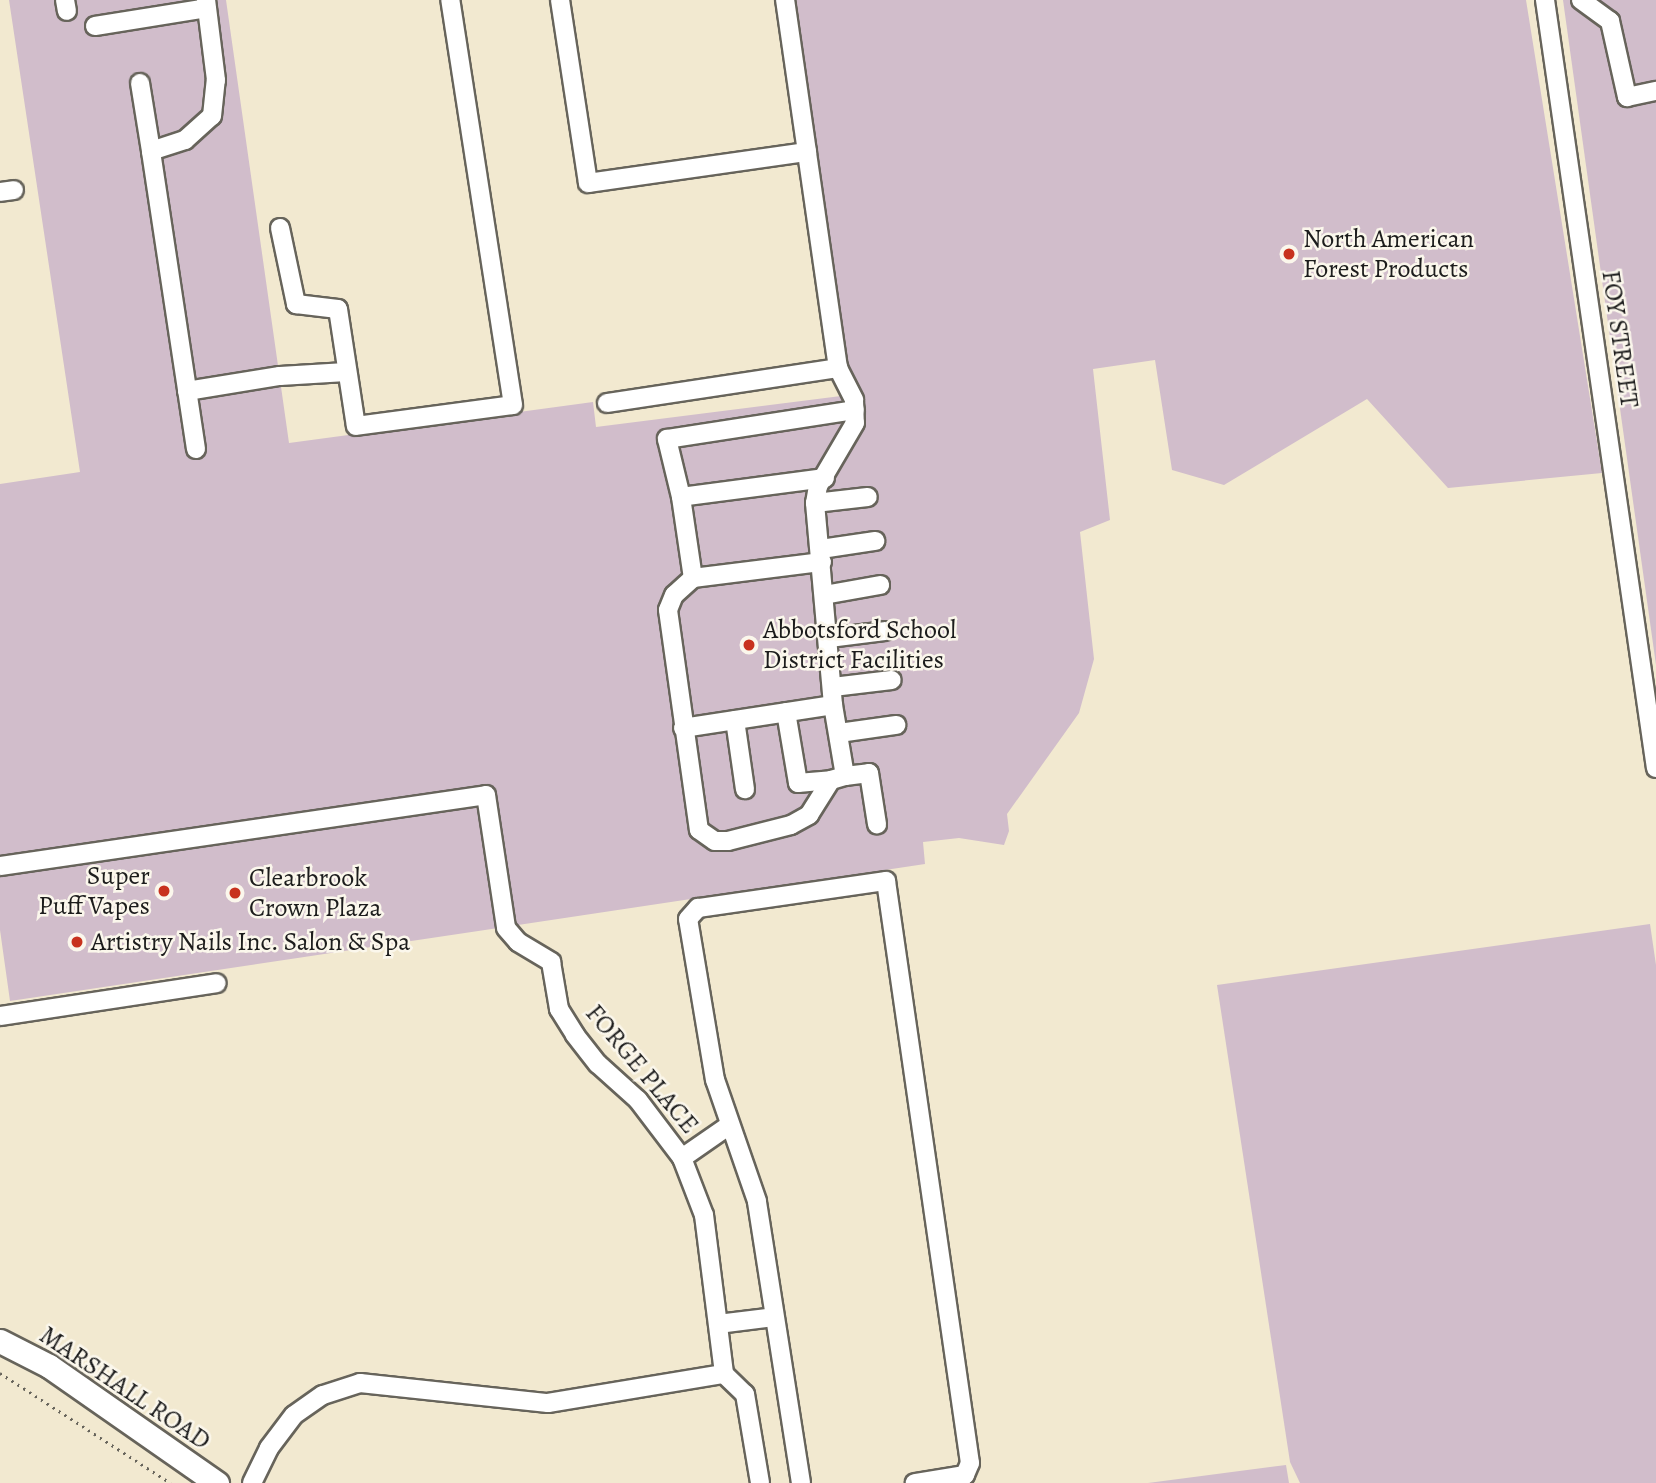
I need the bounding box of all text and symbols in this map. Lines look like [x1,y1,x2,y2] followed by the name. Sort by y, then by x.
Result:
[1303,223,1474,284] place label: North American Forest Products
[1281,246,1297,262] marker: North American Forest Products
[1595,268,1645,410] street label: FOY STREET
[763,614,956,676] place label: Abbotsford School District Facilities
[741,637,757,653] marker: Abbotsford School District Facilities
[38,860,150,922] place label: Super Puff Vapes
[249,862,382,924] place label: Clearbrook Crown Plaza
[156,883,172,899] marker: Super Puff Vapes
[227,885,243,901] marker: Clearbrook Crown Plaza
[91,926,411,958] place label: Artistry Nails Inc. Salon & Spa
[69,934,85,950] marker: Artistry Nails Inc. Salon & Spa
[579,998,705,1140] street label: FORGE PLACE
[34,1319,216,1457] street label: MARSHALL ROAD

